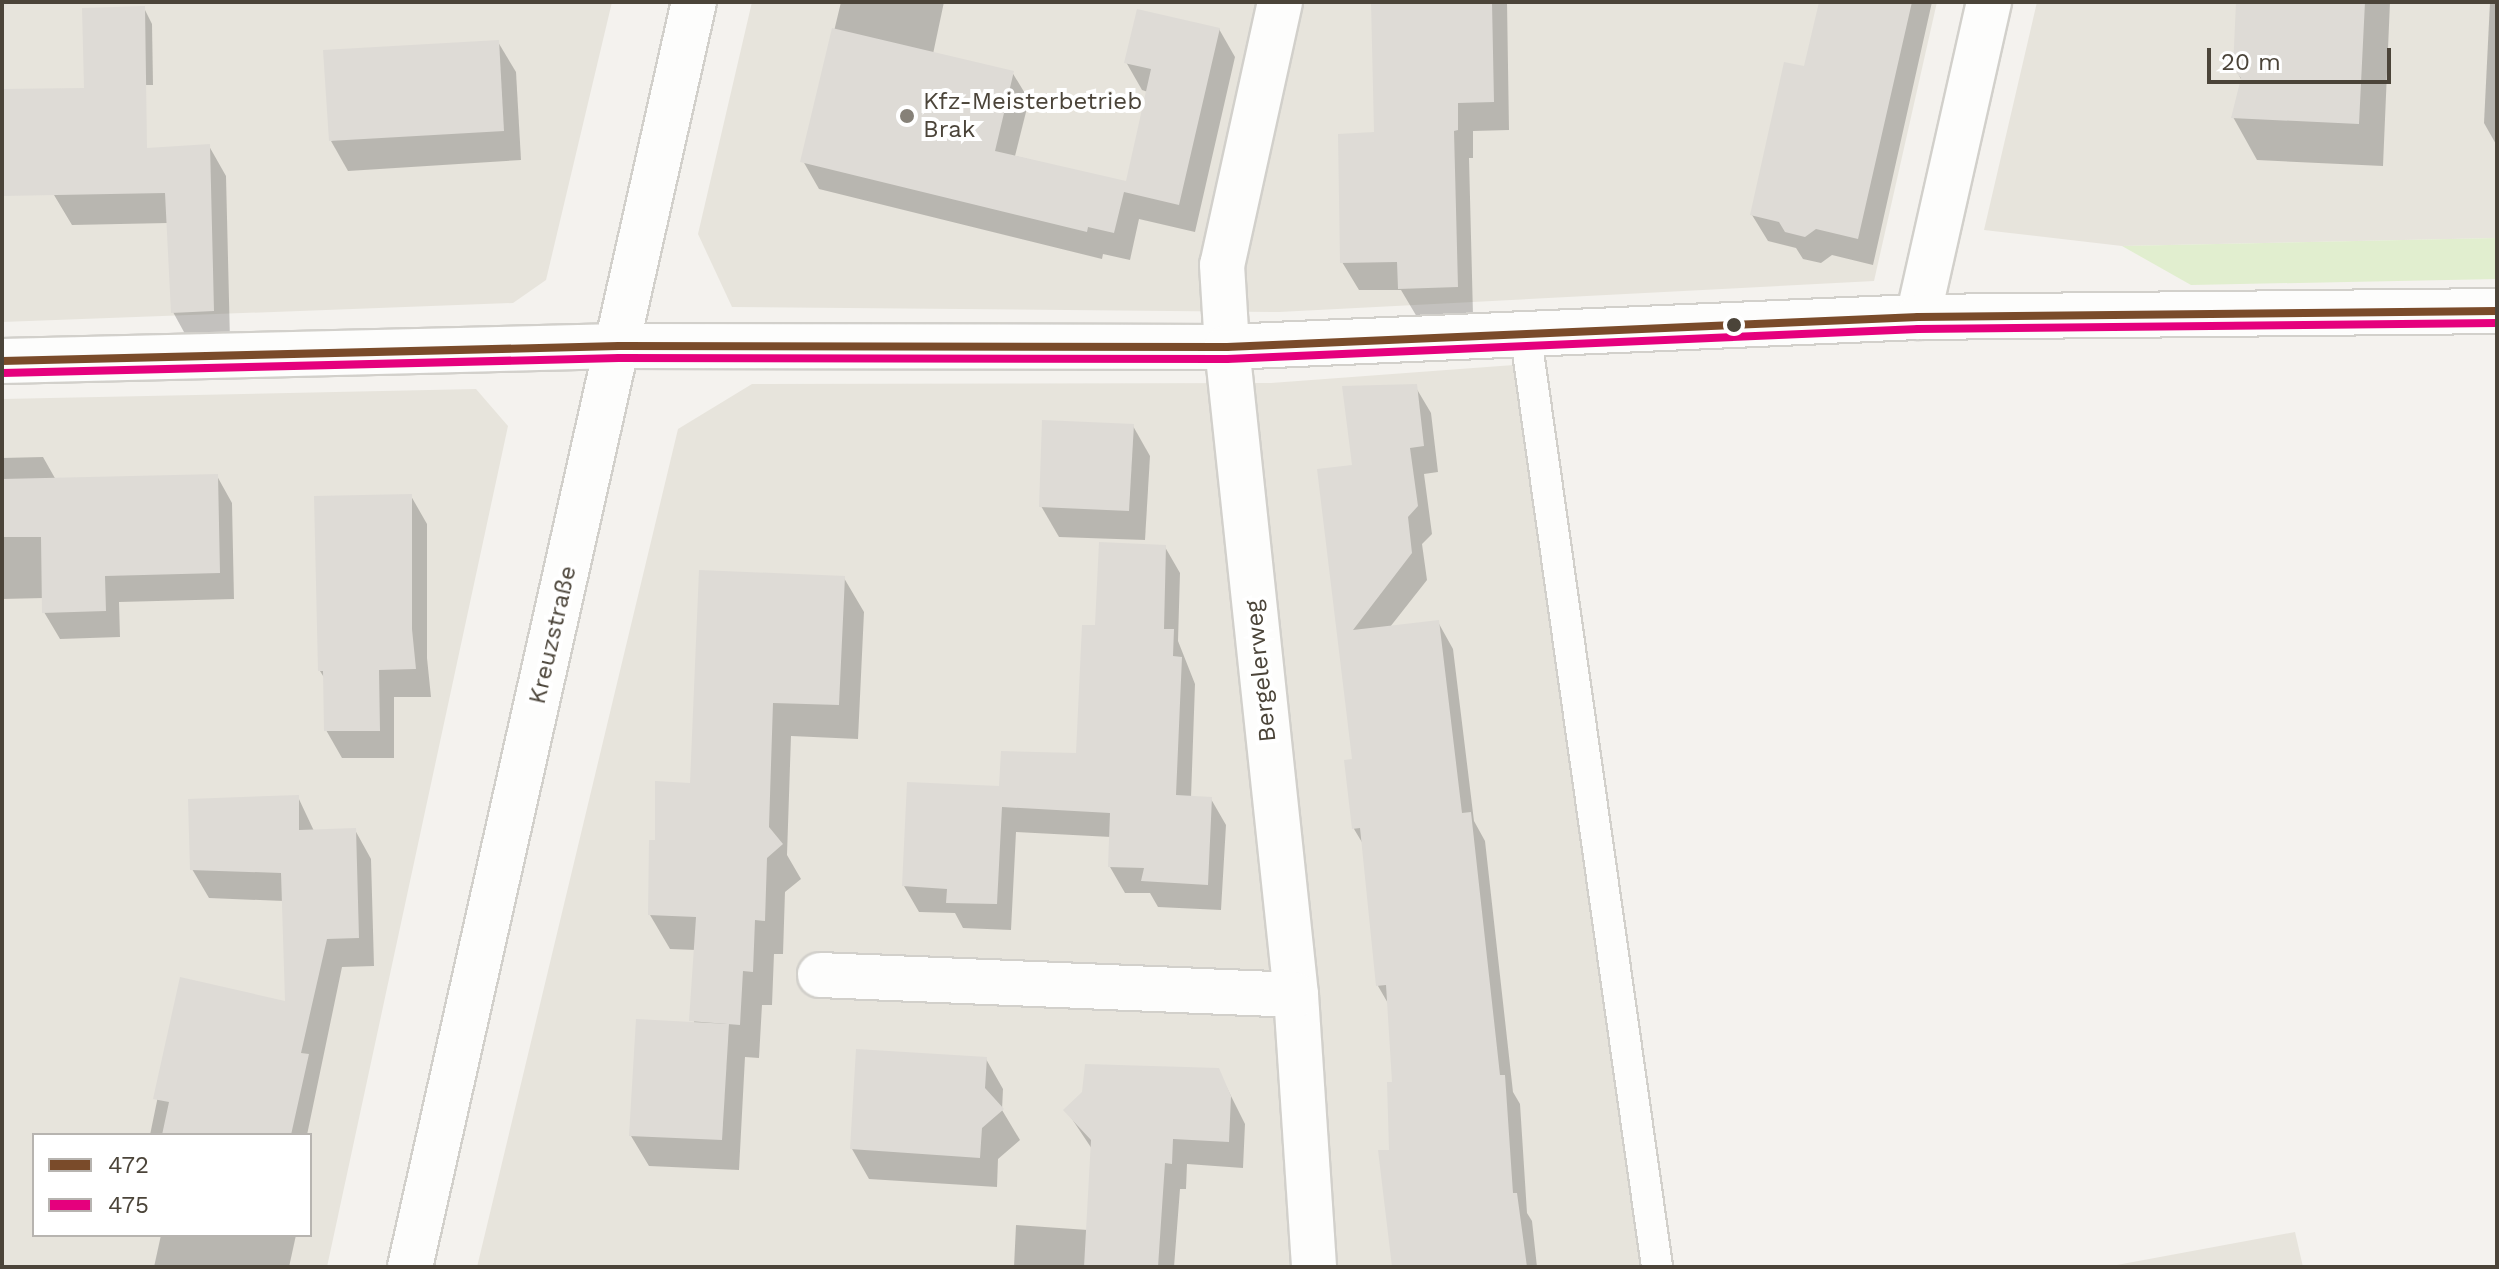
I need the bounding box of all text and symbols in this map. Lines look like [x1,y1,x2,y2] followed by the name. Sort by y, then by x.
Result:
[2211,32,2395,82] scale bar
[2221,48,2281,76] text: 20 m
[923,88,1142,144] place label: Kfz-Meisterbetrieb Brak
[898,107,916,125] marker: Kfz-Meisterbetrieb Brak
[1726,317,1742,333] unlabelled marker
[523,563,583,707] street label: Kreuzstraße
[1239,599,1283,743] street label: Bergelerweg
[32,1133,312,1237] legend
[108,1151,149,1179] text: 472
[108,1191,149,1219] text: 475

